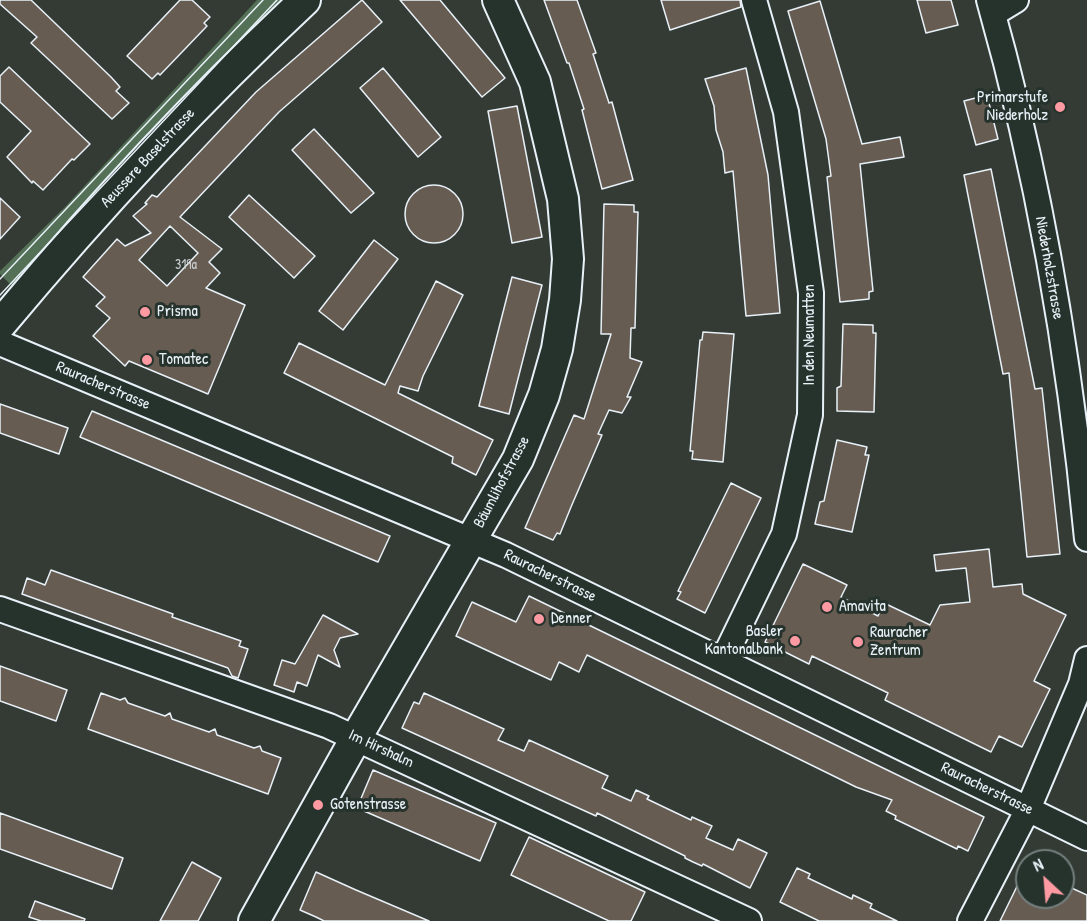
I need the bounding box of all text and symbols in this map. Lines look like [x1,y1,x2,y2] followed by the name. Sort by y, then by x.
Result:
[977,88,1048,126] place label: Primarstufe Niederholz
[1053,100,1067,114] marker: Primarstufe Niederholz
[97,104,199,212] street label: Aeussere Baselstrasse
[1030,215,1068,321] street label: Niederholzstrasse
[175,257,197,273] house number: 319a
[800,284,820,386] street label: In den Neumatten
[157,302,198,322] place label: Prisma
[138,305,152,319] marker: Prisma
[159,350,208,370] place label: Tomatec
[140,353,154,367] marker: Tomatec
[53,358,153,414] street label: Rauracherstrasse
[470,433,534,531] street label: Bäumlihofstrasse
[501,545,599,607] street label: Rauracherstrasse
[839,597,886,617] place label: Amavita
[820,600,834,614] marker: Amavita
[551,609,592,629] place label: Denner
[532,612,546,626] marker: Denner
[705,622,783,660] place label: Basler Kantonalbank
[870,623,928,661] place label: Rauracher Zentrum
[788,634,802,648] marker: Basler Kantonalbank
[851,635,865,649] marker: Rauracher Zentrum
[345,726,417,772] street label: Im Hirshalm
[938,758,1036,820] street label: Rauracherstrasse
[330,795,406,815] place label: Gotenstrasse
[311,798,325,812] marker: Gotenstrasse
[1015,849,1075,909] north arrow
[1029,853,1047,876] text: N

